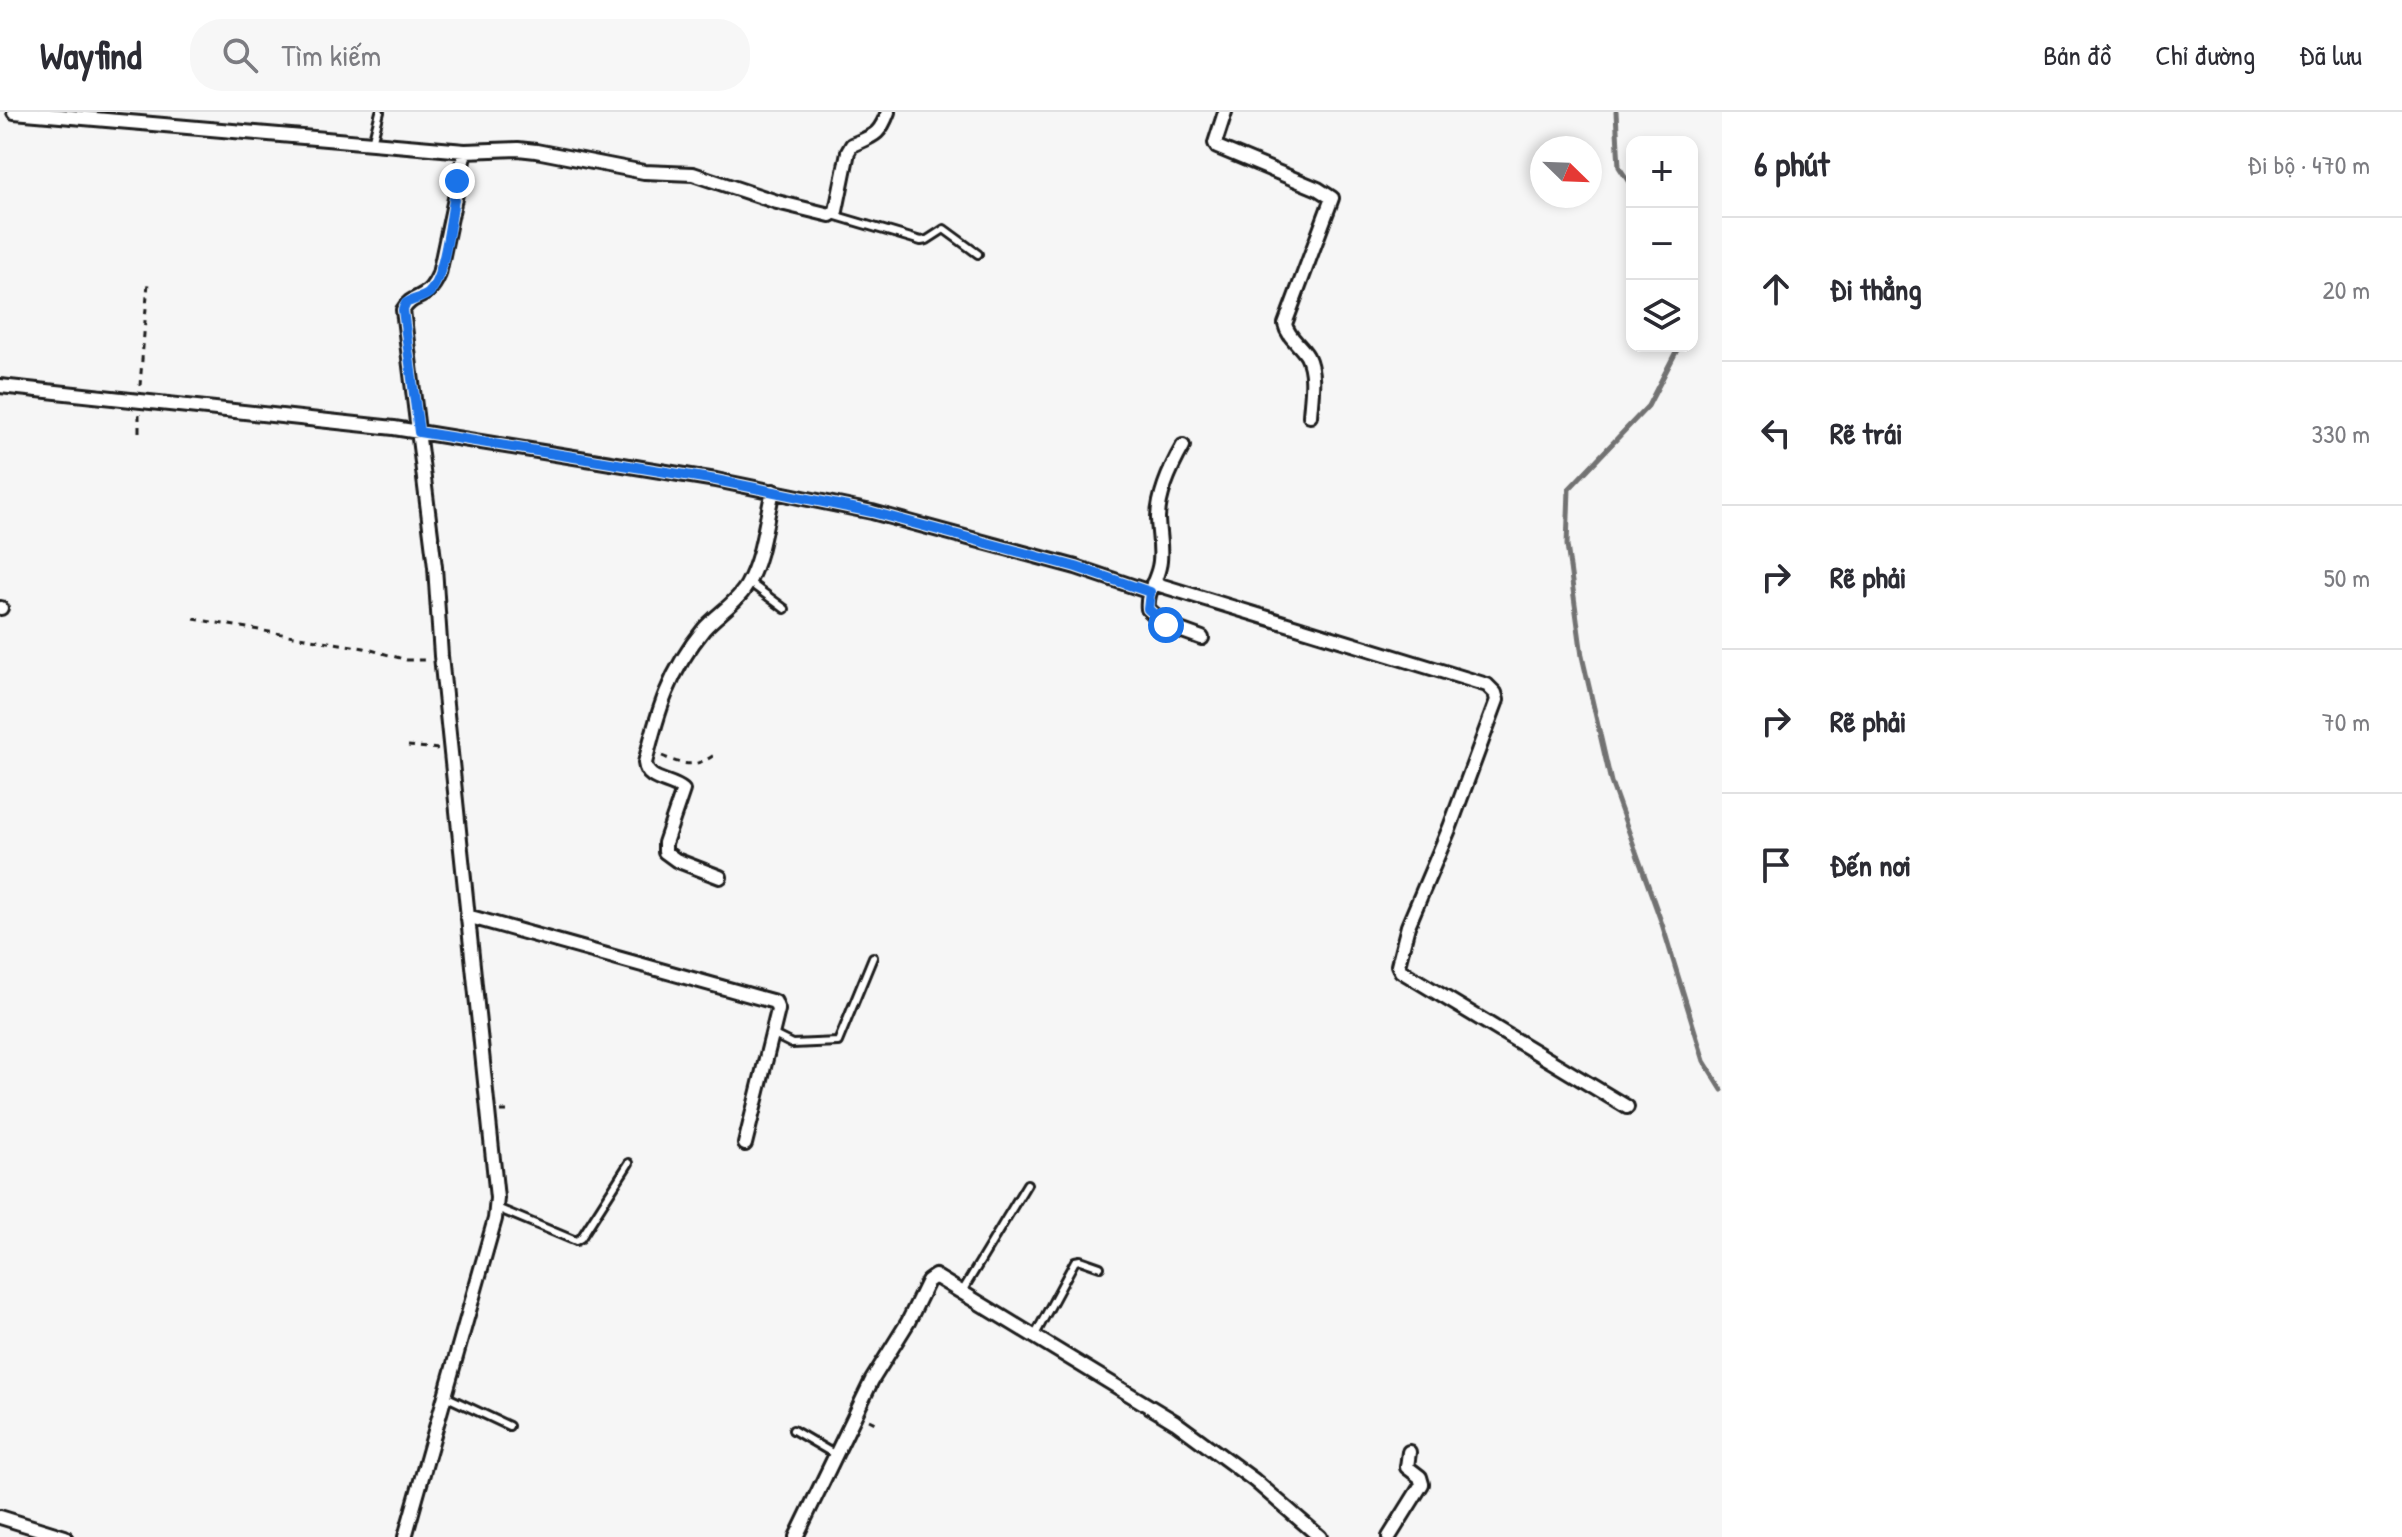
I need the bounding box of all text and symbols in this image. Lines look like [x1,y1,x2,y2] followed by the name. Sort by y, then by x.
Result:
[190,19,750,91] search box
[40,29,142,81] text: Wayfind
[218,33,262,77] icon: search
[282,35,381,75] text: Tìm kiếm
[2043,36,2111,74] text: Bản đồ
[2155,36,2255,74] text: Chỉ đường
[2299,36,2362,74] text: Đã lưu
[1530,136,1602,208] north arrow
[1626,136,1698,352] map controls
[1626,136,1698,208] button: +
[1754,141,1830,187] text: 6 phút
[2248,147,2370,182] text: Đi bộ · 470 m
[439,163,475,199] route end
[1626,208,1698,280] button: −
[1754,267,1798,311] icon: ahead
[1830,269,1922,309] text: Đi thẳng
[2323,272,2370,307] text: 20 m
[1626,280,1698,352] button: layers
[1754,411,1798,455] icon: left
[1830,413,1903,453] text: Rẽ trái
[2311,416,2370,451] text: 330 m
[1754,555,1798,599] icon: right
[1830,557,1906,597] text: Rẽ phải
[2324,560,2370,595] text: 50 m
[1148,607,1184,643] route start
[1754,699,1798,743] icon: right
[1830,701,1906,741] text: Rẽ phải
[2322,704,2370,739] text: 70 m
[1754,843,1798,887] icon: arrive
[1830,845,1911,885] text: Đến nơi

